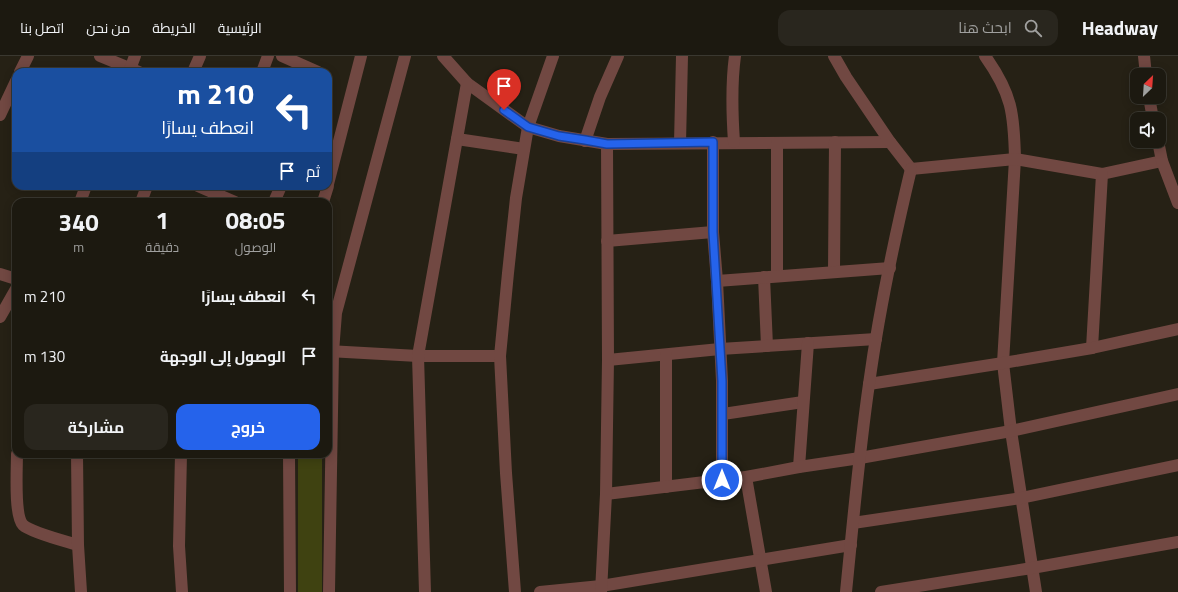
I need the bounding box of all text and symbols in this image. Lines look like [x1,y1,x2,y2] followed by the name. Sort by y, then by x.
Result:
[778,10,1058,46] search box
[1082,13,1158,42] text: Headway
[958,16,1012,39] text: ابحث هنا
[20,17,64,38] text: اتصل بنا
[86,17,130,38] text: من نحن
[152,17,196,38] text: الخريطة
[218,17,262,38] text: الرئيسية
[1022,17,1044,39] icon: search
[1130,68,1166,104] north arrow
[1130,68,1166,148] map controls
[487,69,521,110] pin
[177,72,254,115] text: 210 m
[493,75,515,97] icon: arrive
[268,84,320,136] icon: left
[1130,112,1166,148] button: sound
[161,114,254,141] text: انعطف يسارًا
[276,160,298,182] icon: arrive
[306,160,320,183] text: ثم
[155,202,169,238] text: 1
[226,202,286,238] text: 08:05
[58,204,99,240] text: 340
[73,237,84,257] text: m
[145,237,179,257] text: دقيقة
[235,237,276,257] text: الوصول
[24,285,65,308] text: 210 m
[201,285,286,308] text: انعطف يسارًا
[298,285,320,307] icon: left
[24,345,65,368] text: 130 m
[160,345,286,368] text: الوصول إلى الوجهة
[298,345,320,367] icon: arrive
[24,404,168,450] button: مشاركة
[176,404,320,450] button: خروج
[701,459,743,501] position arrow

